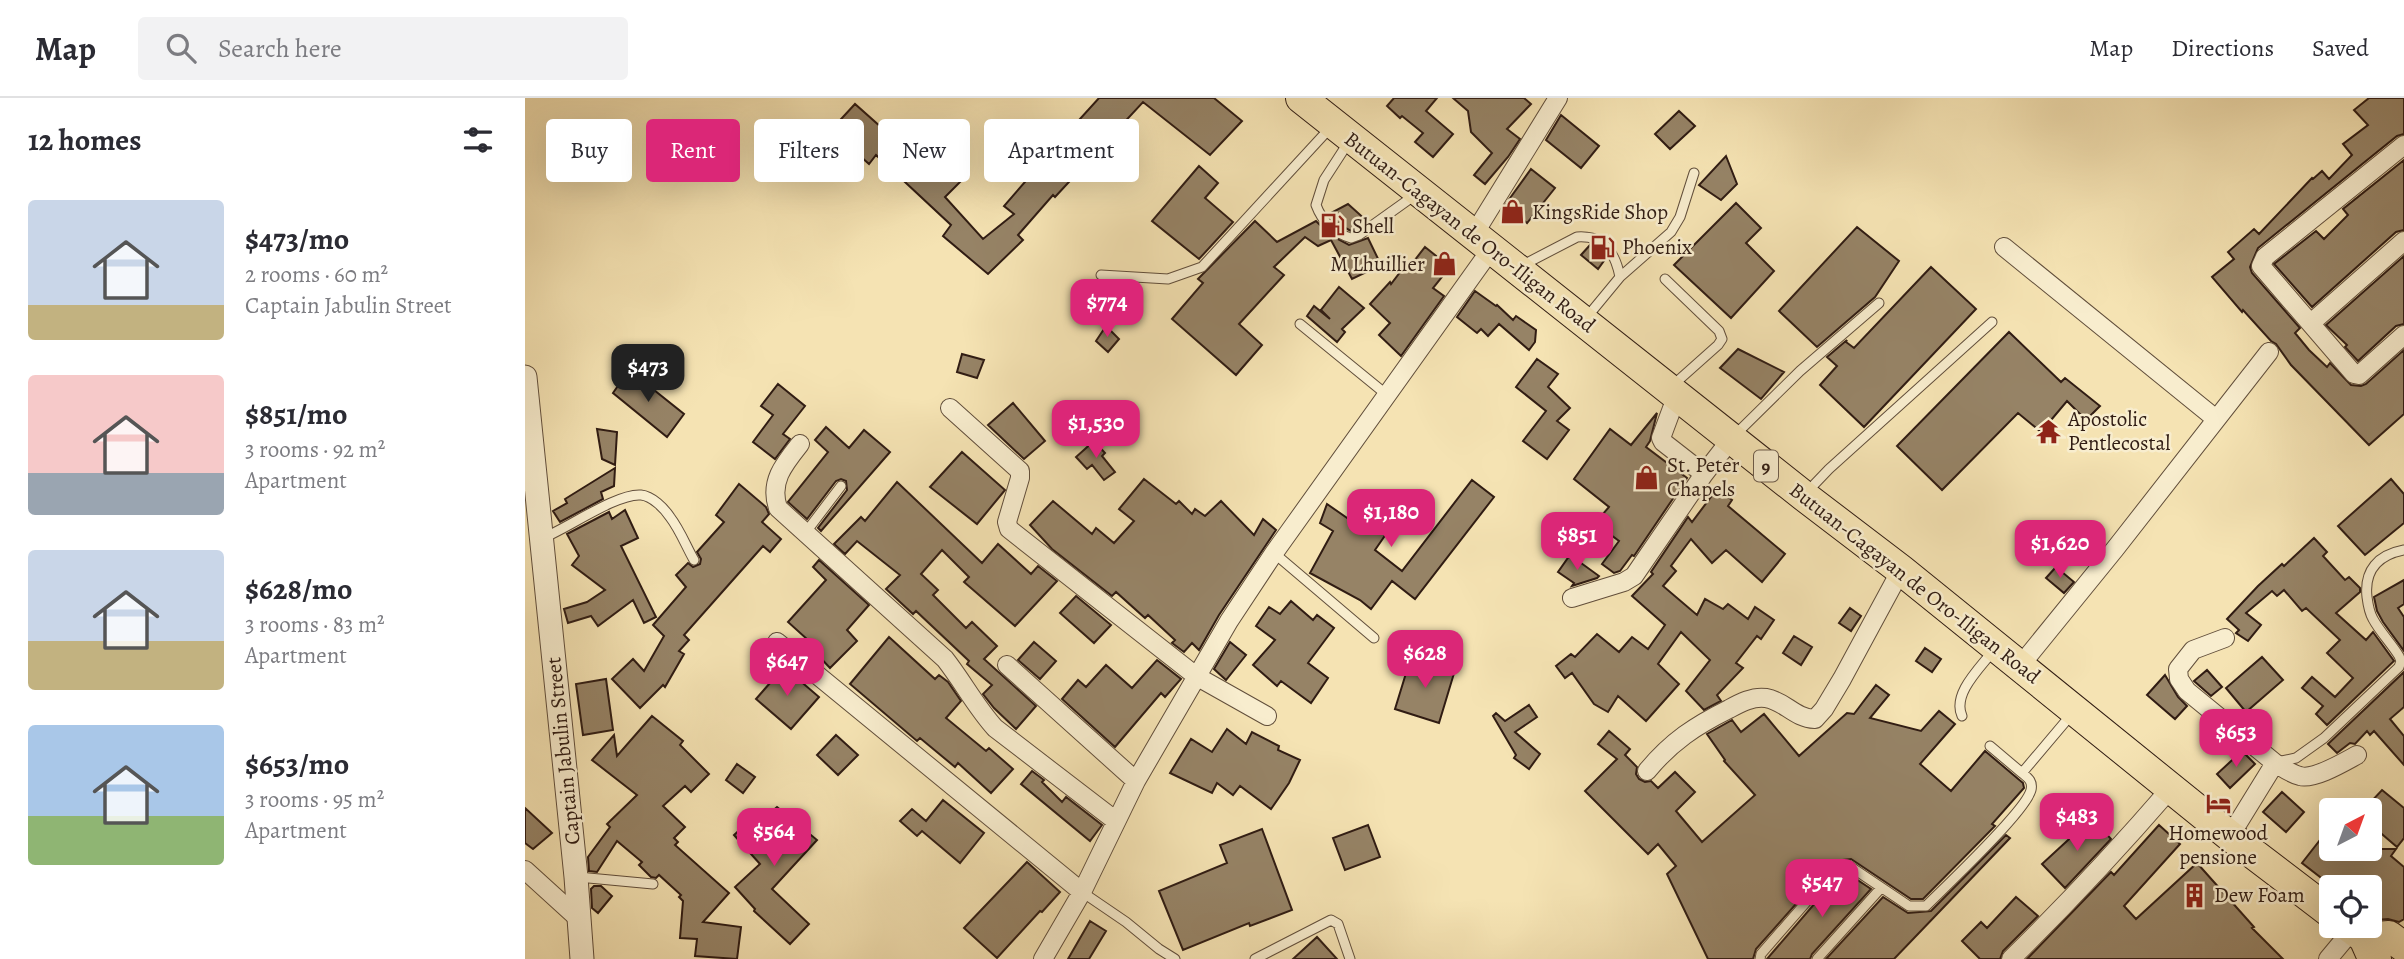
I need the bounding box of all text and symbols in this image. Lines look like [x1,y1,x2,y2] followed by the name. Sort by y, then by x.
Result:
[138,17,628,80] search box
[35,26,96,71] text: Map
[162,29,200,67] icon: search
[218,31,342,66] text: Search here
[2089,32,2133,64] text: Map
[2171,32,2274,64] text: Directions
[2312,32,2369,64] text: Saved
[546,119,632,182] chip: Buy
[646,119,740,182] chip: Rent
[754,119,864,182] chip: Filters
[878,119,970,182] chip: New
[984,119,1139,182] chip: Apartment
[28,120,141,160] text: 12 homes
[459,121,497,159] icon: filters
[1339,125,1602,339] street label: Butuan-Cagayan de Oro-Iligan Road
[1498,198,1526,226] shop icon: KingsRide Shop
[1532,198,1668,226] place label: KingsRide Shop
[1318,212,1346,240] fuel station icon: Shell
[1352,212,1394,240] place label: Shell
[245,219,349,259] text: $473/mo
[84,228,168,312] icon: home
[1588,233,1616,261] fuel station icon: Phoenix
[1622,233,1692,261] place label: Phoenix
[1330,250,1425,278] place label: M Lhuillier
[1431,250,1459,278] shop icon: M Lhuillier
[245,259,388,290] text: 2 rooms · 60 m²
[1066,280,1148,339] pin: $774
[1086,286,1128,317] text: $774
[245,290,452,321] text: Captain Jabulin Street
[607,344,689,404] pin: $473
[627,351,669,382] text: $473
[245,394,347,434] text: $851/mo
[1039,400,1153,460] pin: $1,530
[84,403,168,487] icon: home
[2067,405,2170,457] place label: Apostolic Pentlecostal
[1068,407,1124,438] text: $1,530
[2034,417,2062,445] temple icon: Apostolic Pentlecostal
[245,434,385,465] text: 3 rooms · 92 m²
[1754,450,1778,482] road number: 9
[1667,451,1740,503] place label: St. Peter Chapels
[1633,463,1661,491] shop icon: St. Peter Chapels
[245,465,347,496] text: Apartment
[1784,476,2047,690] street label: Butuan-Cagayan de Oro-Iligan Road
[1334,490,1448,549] pin: $1,180
[1363,496,1419,527] text: $1,180
[1536,512,1618,572] pin: $851
[1557,519,1597,550] text: $851
[2003,520,2117,580] pin: $1,620
[2031,527,2089,558] text: $1,620
[245,569,352,609] text: $628/mo
[84,578,168,662] icon: home
[245,609,385,640] text: 3 rooms · 83 m²
[1384,630,1466,690] pin: $628
[1403,637,1447,668] text: $628
[746,638,828,698] pin: $647
[245,640,347,671] text: Apartment
[766,645,808,676] text: $647
[539,656,587,846] street label: Captain Jabulin Street
[2195,710,2277,769] pin: $653
[2215,716,2257,747] text: $653
[245,744,349,784] text: $653/mo
[84,753,168,837] icon: home
[245,784,384,815] text: 3 rooms · 95 m²
[2204,790,2232,818] hotel icon: Homewood pensione
[2036,794,2118,853] pin: $483
[2319,798,2382,861] north arrow
[2319,798,2382,938] map controls
[2056,800,2098,831] text: $483
[733,808,815,868] pin: $564
[245,815,347,846] text: Apartment
[753,815,795,846] text: $564
[2168,819,2268,871] place label: Homewood pensione
[1781,860,1863,919] pin: $547
[1801,866,1843,897] text: $547
[2319,875,2382,938] button: locate
[2180,881,2208,909] building icon: Dew Foam
[2214,881,2305,909] place label: Dew Foam

